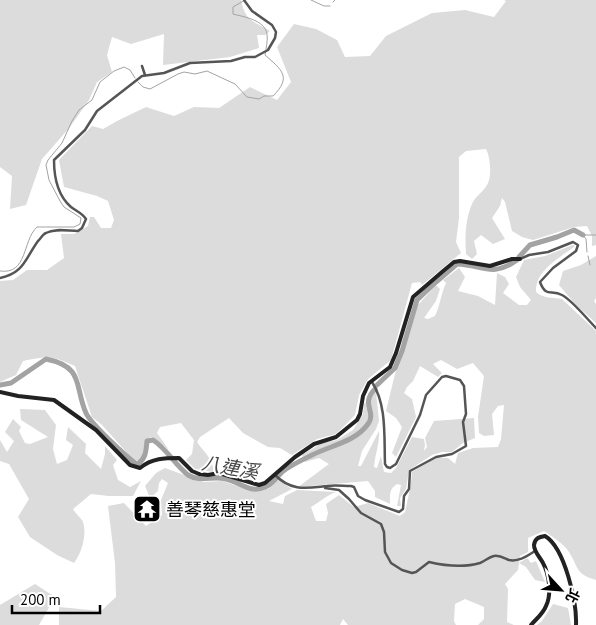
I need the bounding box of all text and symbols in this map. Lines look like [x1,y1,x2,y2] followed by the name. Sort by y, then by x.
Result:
[200,450,263,484] water label: 八連溪
[132,494,162,524] temple icon: 善琴慈惠堂
[166,498,256,521] place label: 善琴慈惠堂
[536,565,586,615] north arrow
[12,582,100,614] scale bar
[562,585,584,606] text: 北
[20,590,61,609] text: 200 m

